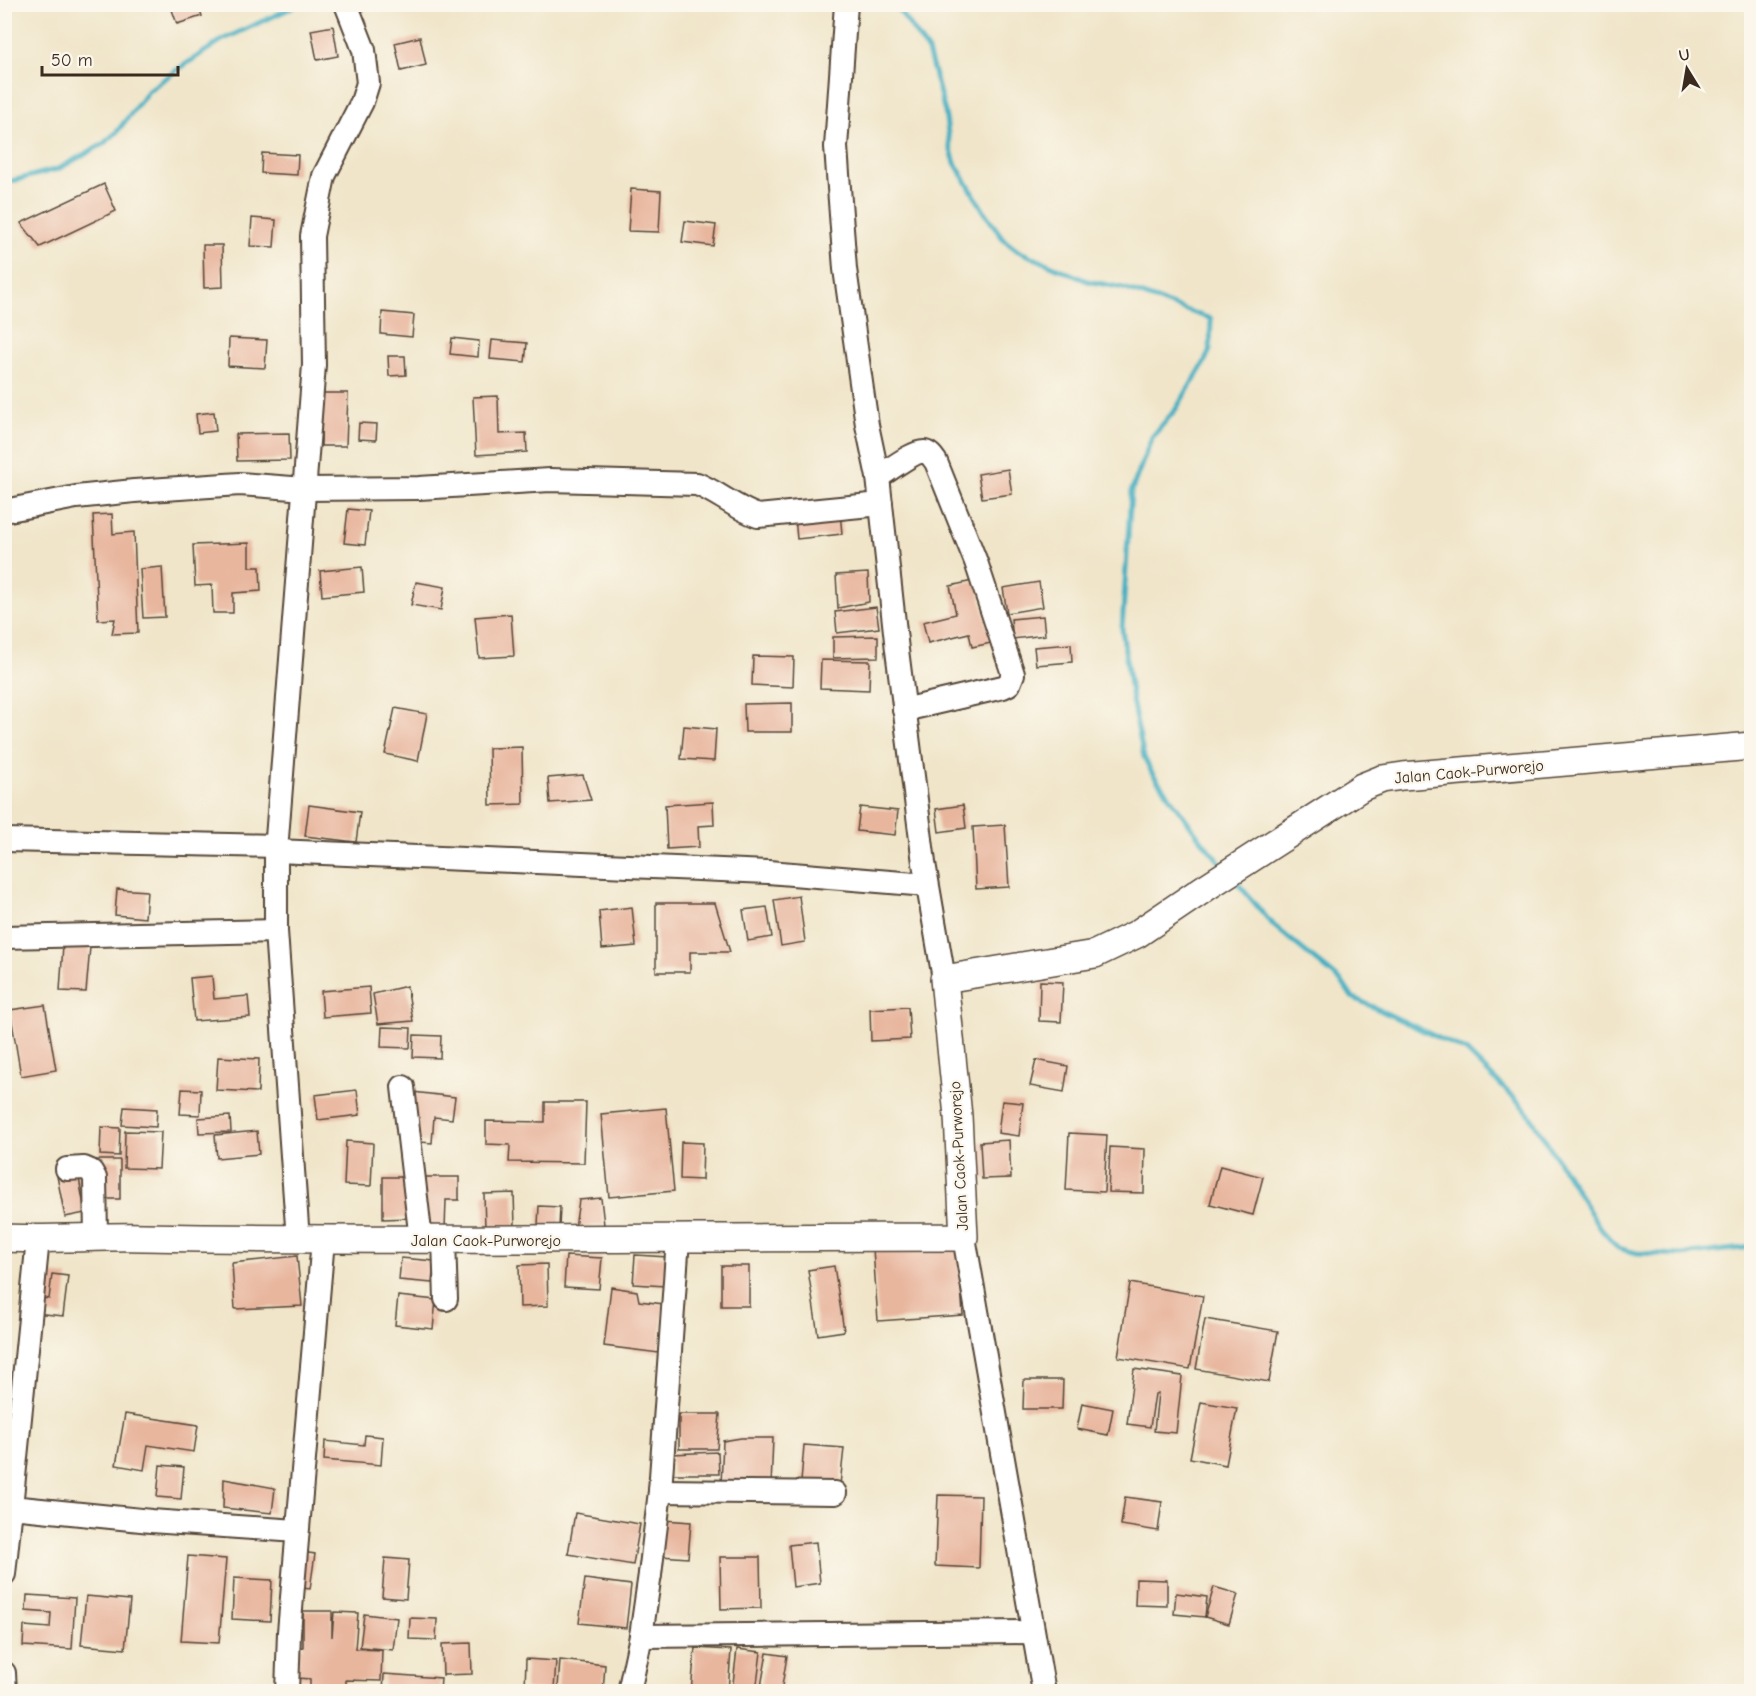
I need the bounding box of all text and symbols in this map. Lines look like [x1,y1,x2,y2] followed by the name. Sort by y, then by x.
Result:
[42,39,178,77] scale bar
[1657,39,1717,99] north arrow
[1677,45,1691,65] text: U
[51,50,93,71] text: 50 m
[1394,757,1544,787] street label: Jalan Caok-Purworejo
[946,1081,972,1231] street label: Jalan Caok-Purworejo
[411,1232,561,1250] street label: Jalan Caok-Purworejo

